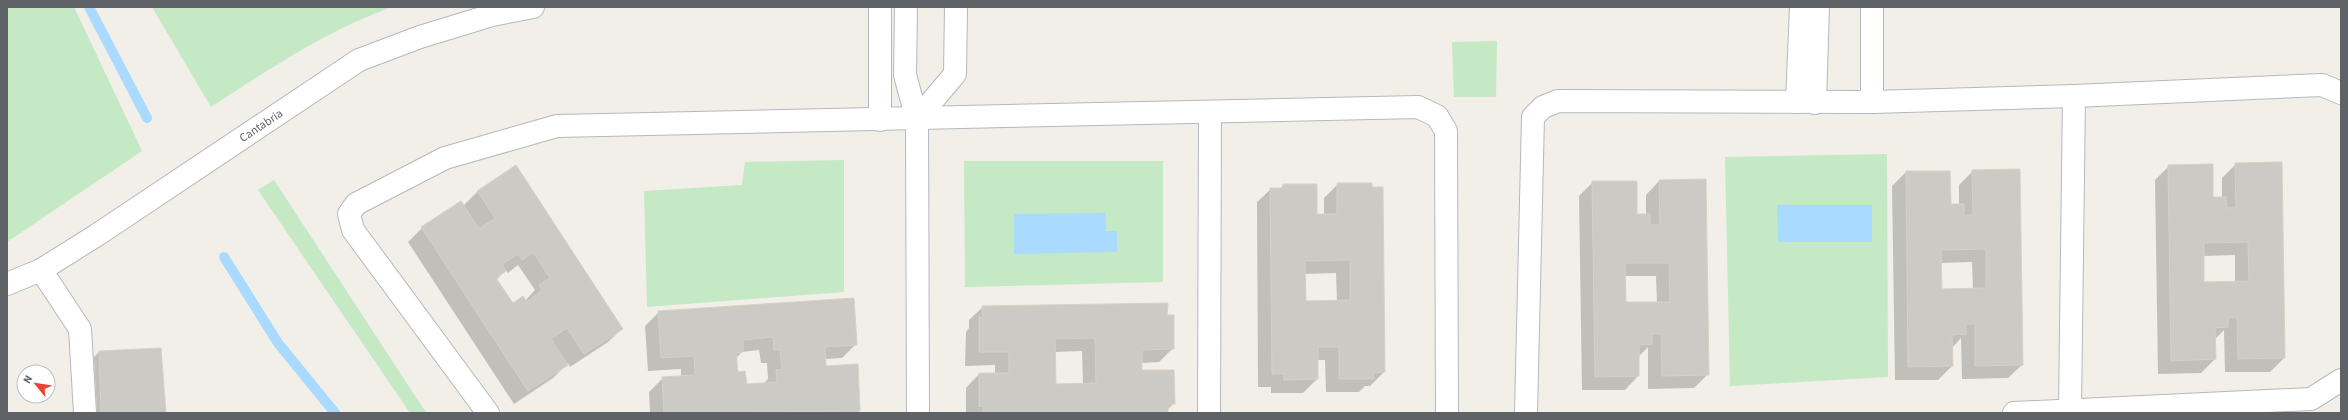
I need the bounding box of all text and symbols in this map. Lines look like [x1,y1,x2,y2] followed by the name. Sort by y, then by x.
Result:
[236,105,286,146] street label: Cantabria
[16,364,56,404] north arrow
[19,372,36,386] text: N

